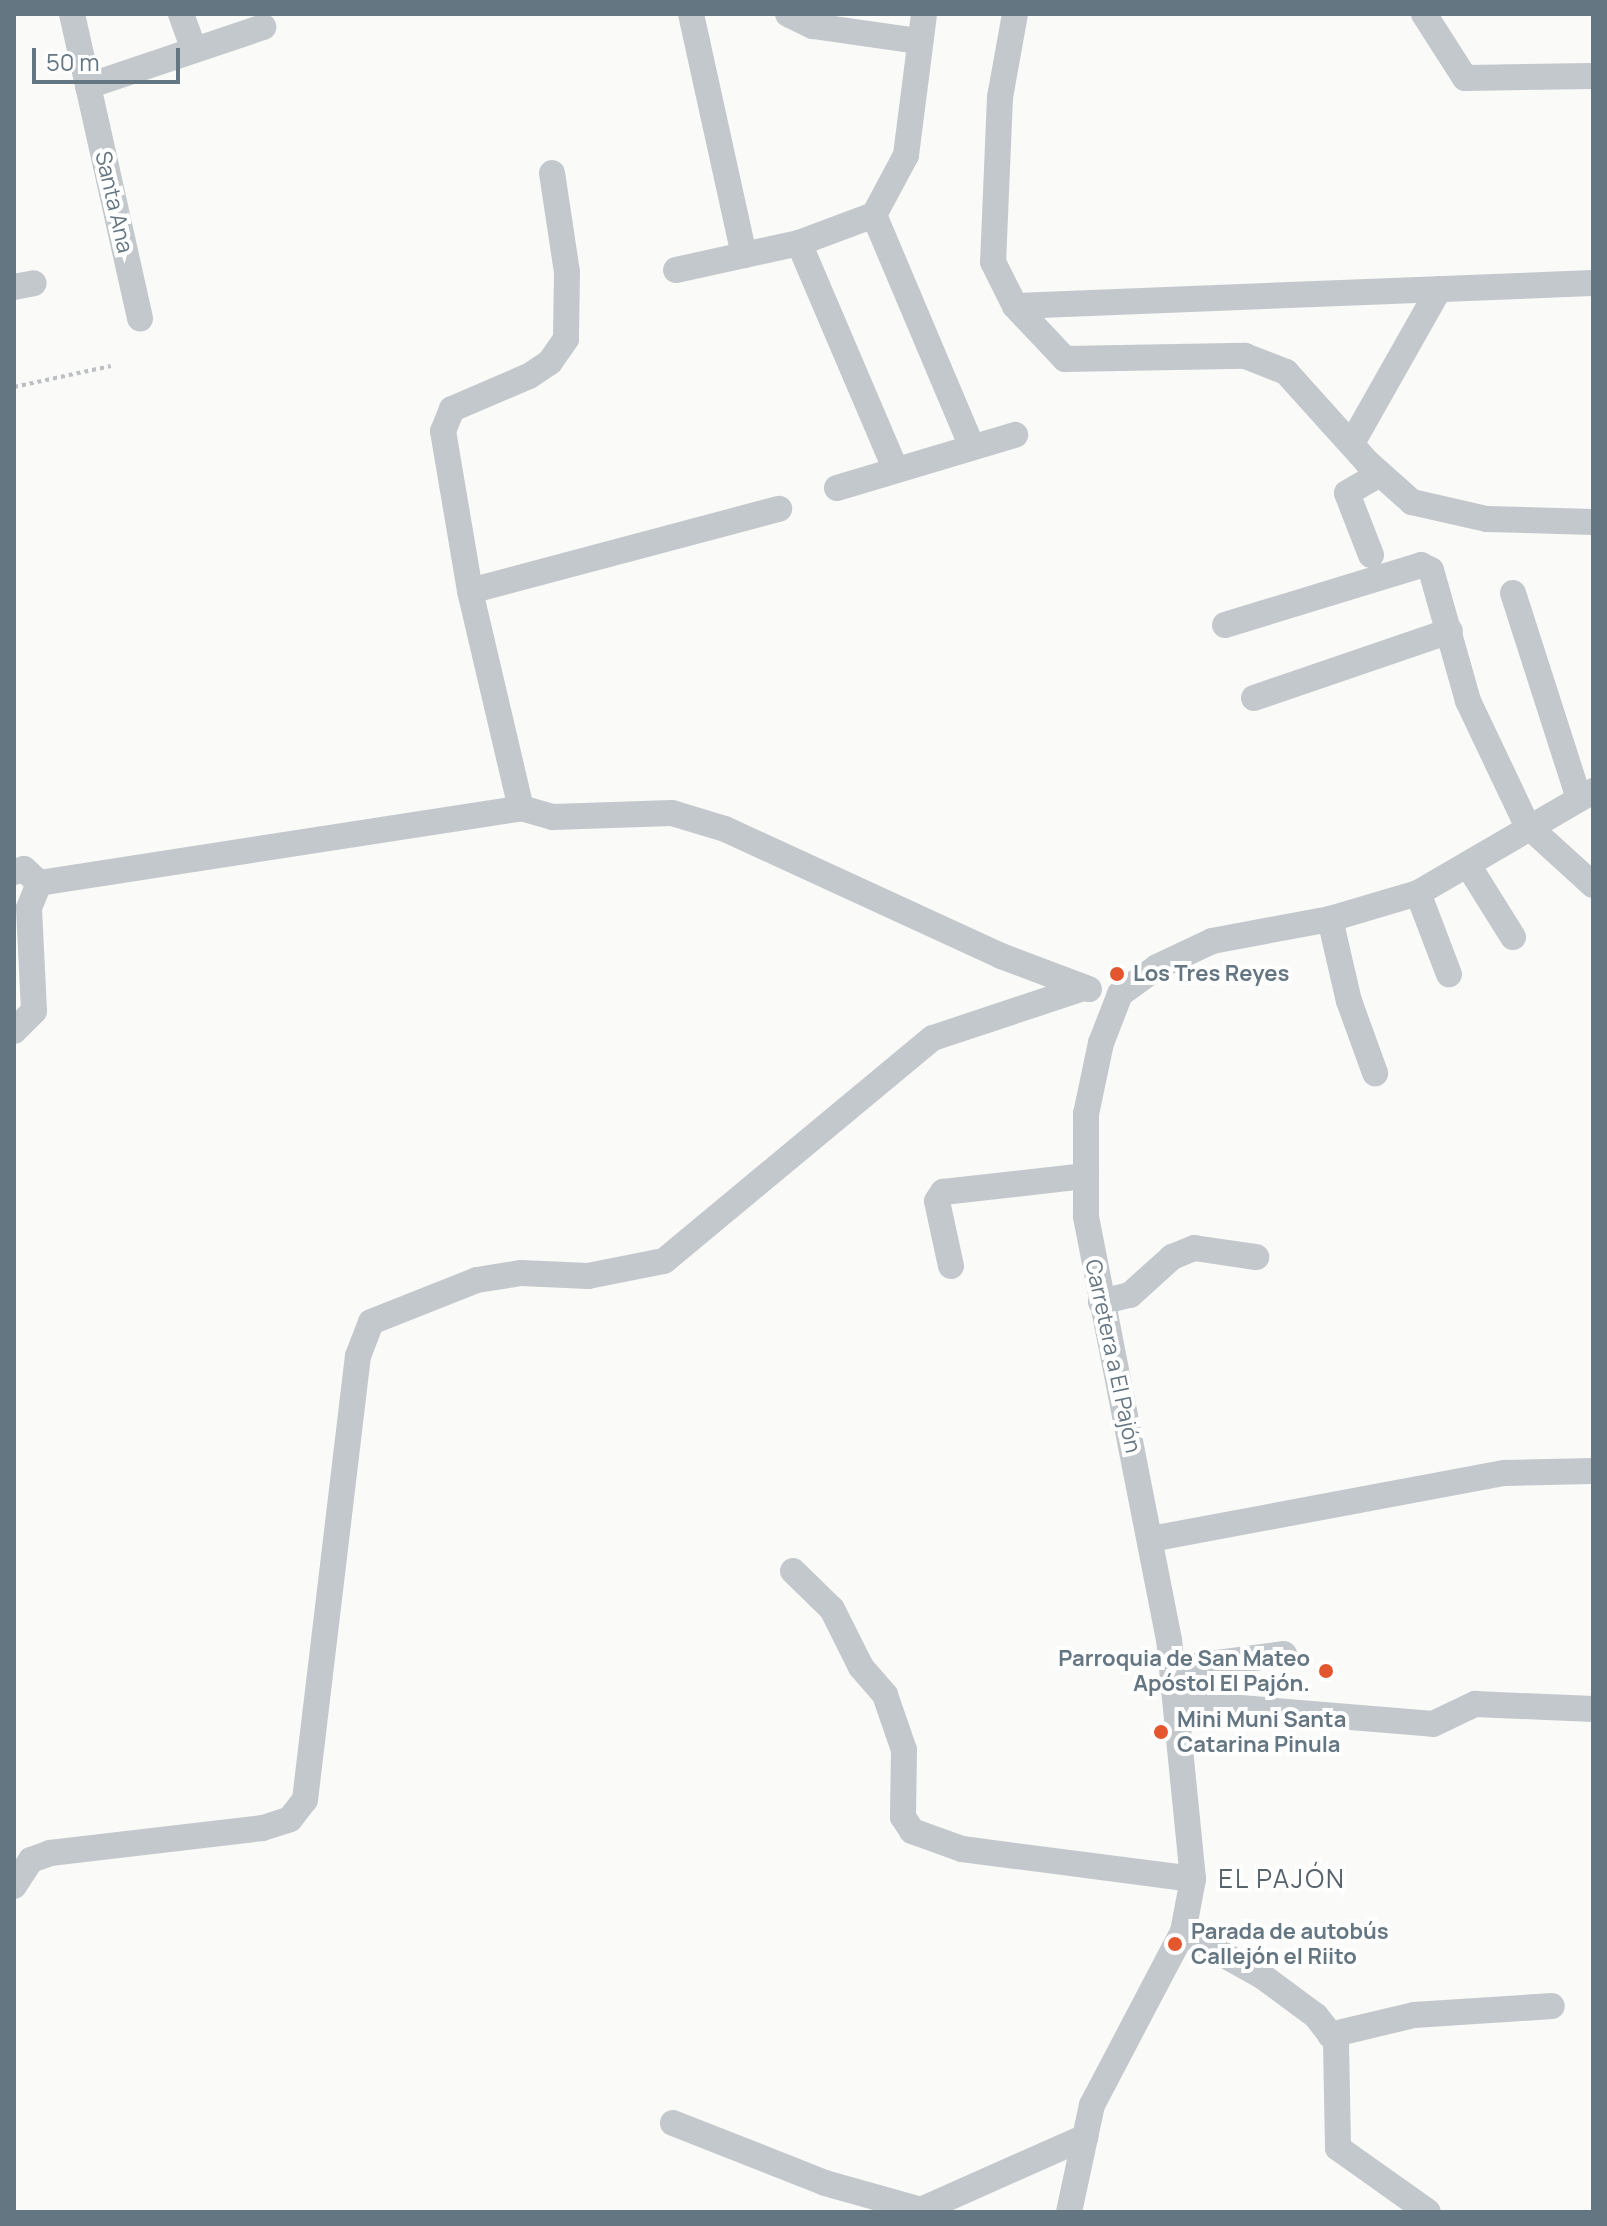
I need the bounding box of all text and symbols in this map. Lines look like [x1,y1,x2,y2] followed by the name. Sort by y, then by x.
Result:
[36,32,184,82] scale bar
[46,45,100,78] text: 50 m
[89,149,139,255] street label: Santa Ana
[1133,961,1289,987] place label: Los Tres Reyes
[1108,965,1126,983] marker: Los Tres Reyes
[1080,1257,1146,1455] street label: Carretera a El Pajón
[1058,1645,1310,1696] place label: Parroquia de San Mateo Apóstol El Pajón.
[1317,1662,1335,1680] marker: Parroquia de San Mateo Apóstol El Pajón.
[1177,1706,1346,1758] place label: Mini Muni Santa Catarina Pinula
[1152,1723,1170,1741] marker: Mini Muni Santa Catarina Pinula
[1218,1863,1346,1895] district label: EL PAJÓN
[1191,1918,1389,1970] place label: Parada de autobús Callejón el Riito
[1166,1935,1184,1953] marker: Parada de autobús Callejón el Riito

